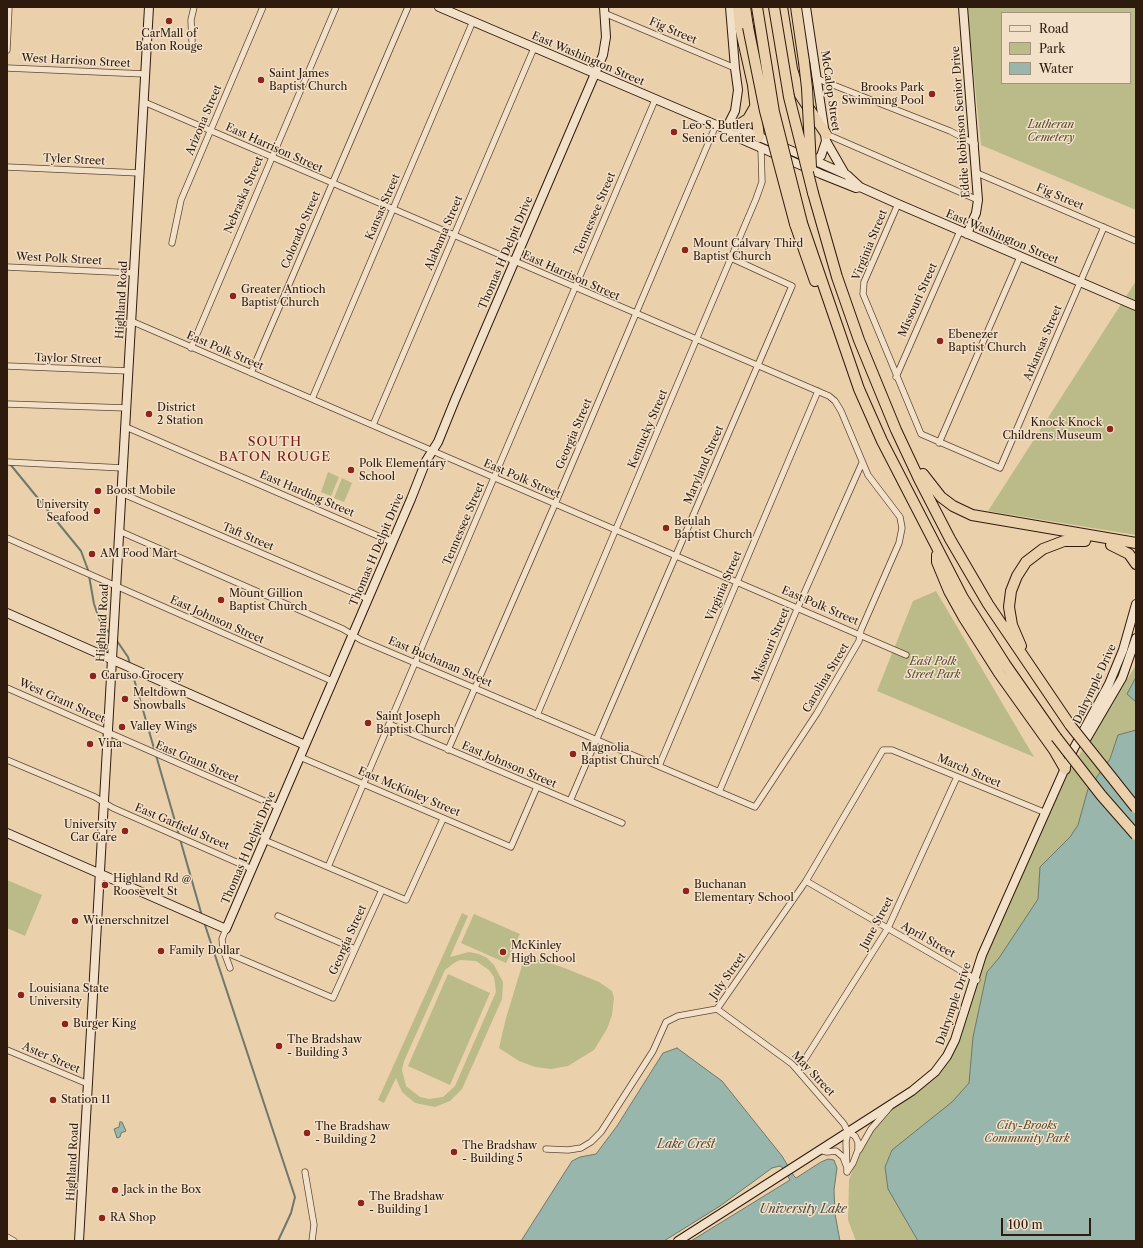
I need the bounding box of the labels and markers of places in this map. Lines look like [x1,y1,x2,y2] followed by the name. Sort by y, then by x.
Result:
[164,16,174,26] marker: CarMall of Baton Rouge
[135,27,203,53] place label: CarMall of Baton Rouge
[269,67,347,93] place label: Saint James Baptist Church
[256,75,266,85] marker: Saint James Baptist Church
[842,81,924,107] place label: Brooks Park Swimming Pool
[927,89,937,99] marker: Brooks Park Swimming Pool
[682,119,755,145] place label: Leo S. Butler Senior Center
[669,127,679,137] marker: Leo S. Butler Senior Center
[693,237,803,263] place label: Mount Calvary Third Baptist Church
[680,245,690,255] marker: Mount Calvary Third Baptist Church
[241,283,326,309] place label: Greater Antioch Baptist Church
[228,291,238,301] marker: Greater Antioch Baptist Church
[948,328,1026,354] place label: Ebenezer Baptist Church
[935,336,945,346] marker: Ebenezer Baptist Church
[157,401,203,427] place label: District 2 Station
[144,409,154,419] marker: District 2 Station
[1002,416,1102,442] place label: Knock Knock Childrens Museum
[1105,424,1115,434] marker: Knock Knock Childrens Museum
[359,457,446,483] place label: Polk Elementary School
[346,465,356,475] marker: Polk Elementary School
[106,484,176,498] place label: Boost Mobile
[93,486,103,496] marker: Boost Mobile
[36,498,89,524] place label: University Seafood
[92,506,102,516] marker: University Seafood
[674,515,752,541] place label: Beulah Baptist Church
[661,523,671,533] marker: Beulah Baptist Church
[100,547,177,561] place label: AM Food Mart
[87,549,97,559] marker: AM Food Mart
[229,587,307,613] place label: Mount Gillion Baptist Church
[216,595,226,605] marker: Mount Gillion Baptist Church
[101,669,184,683] place label: Caruso Grocery
[88,671,98,681] marker: Caruso Grocery
[133,686,186,712] place label: Meltdown Snowballs
[120,694,130,704] marker: Meltdown Snowballs
[376,710,454,736] place label: Saint Joseph Baptist Church
[363,718,373,728] marker: Saint Joseph Baptist Church
[130,720,197,734] place label: Valley Wings
[117,722,127,732] marker: Valley Wings
[98,737,122,751] place label: Vina
[85,739,95,749] marker: Vina
[581,741,659,767] place label: Magnolia Baptist Church
[568,749,578,759] marker: Magnolia Baptist Church
[64,818,117,844] place label: University Car Care
[120,826,130,836] marker: University Car Care
[113,872,191,898] place label: Highland Rd @ Roosevelt St
[694,878,794,904] place label: Buchanan Elementary School
[100,880,110,890] marker: Highland Rd @ Roosevelt St
[681,886,691,896] marker: Buchanan Elementary School
[83,914,169,928] place label: Wienerschnitzel
[70,916,80,926] marker: Wienerschnitzel
[511,939,575,965] place label: McKinley High School
[169,944,240,958] place label: Family Dollar
[156,946,166,956] marker: Family Dollar
[498,947,508,957] marker: McKinley High School
[29,982,109,1008] place label: Louisiana State University
[16,990,26,1000] marker: Louisiana State University
[73,1017,136,1031] place label: Burger King
[60,1019,70,1029] marker: Burger King
[287,1033,362,1059] place label: The Bradshaw - Building 3
[274,1041,284,1051] marker: The Bradshaw - Building 3
[61,1093,110,1107] place label: Station 11
[48,1095,58,1105] marker: Station 11
[315,1120,390,1146] place label: The Bradshaw - Building 2
[302,1128,312,1138] marker: The Bradshaw - Building 2
[462,1139,537,1165] place label: The Bradshaw - Building 5
[449,1147,459,1157] marker: The Bradshaw - Building 5
[123,1183,201,1197] place label: Jack in the Box
[110,1185,120,1195] marker: Jack in the Box
[369,1190,444,1216] place label: The Bradshaw - Building 1
[356,1198,366,1208] marker: The Bradshaw - Building 1
[110,1211,156,1225] place label: RA Shop
[97,1213,107,1223] marker: RA Shop

